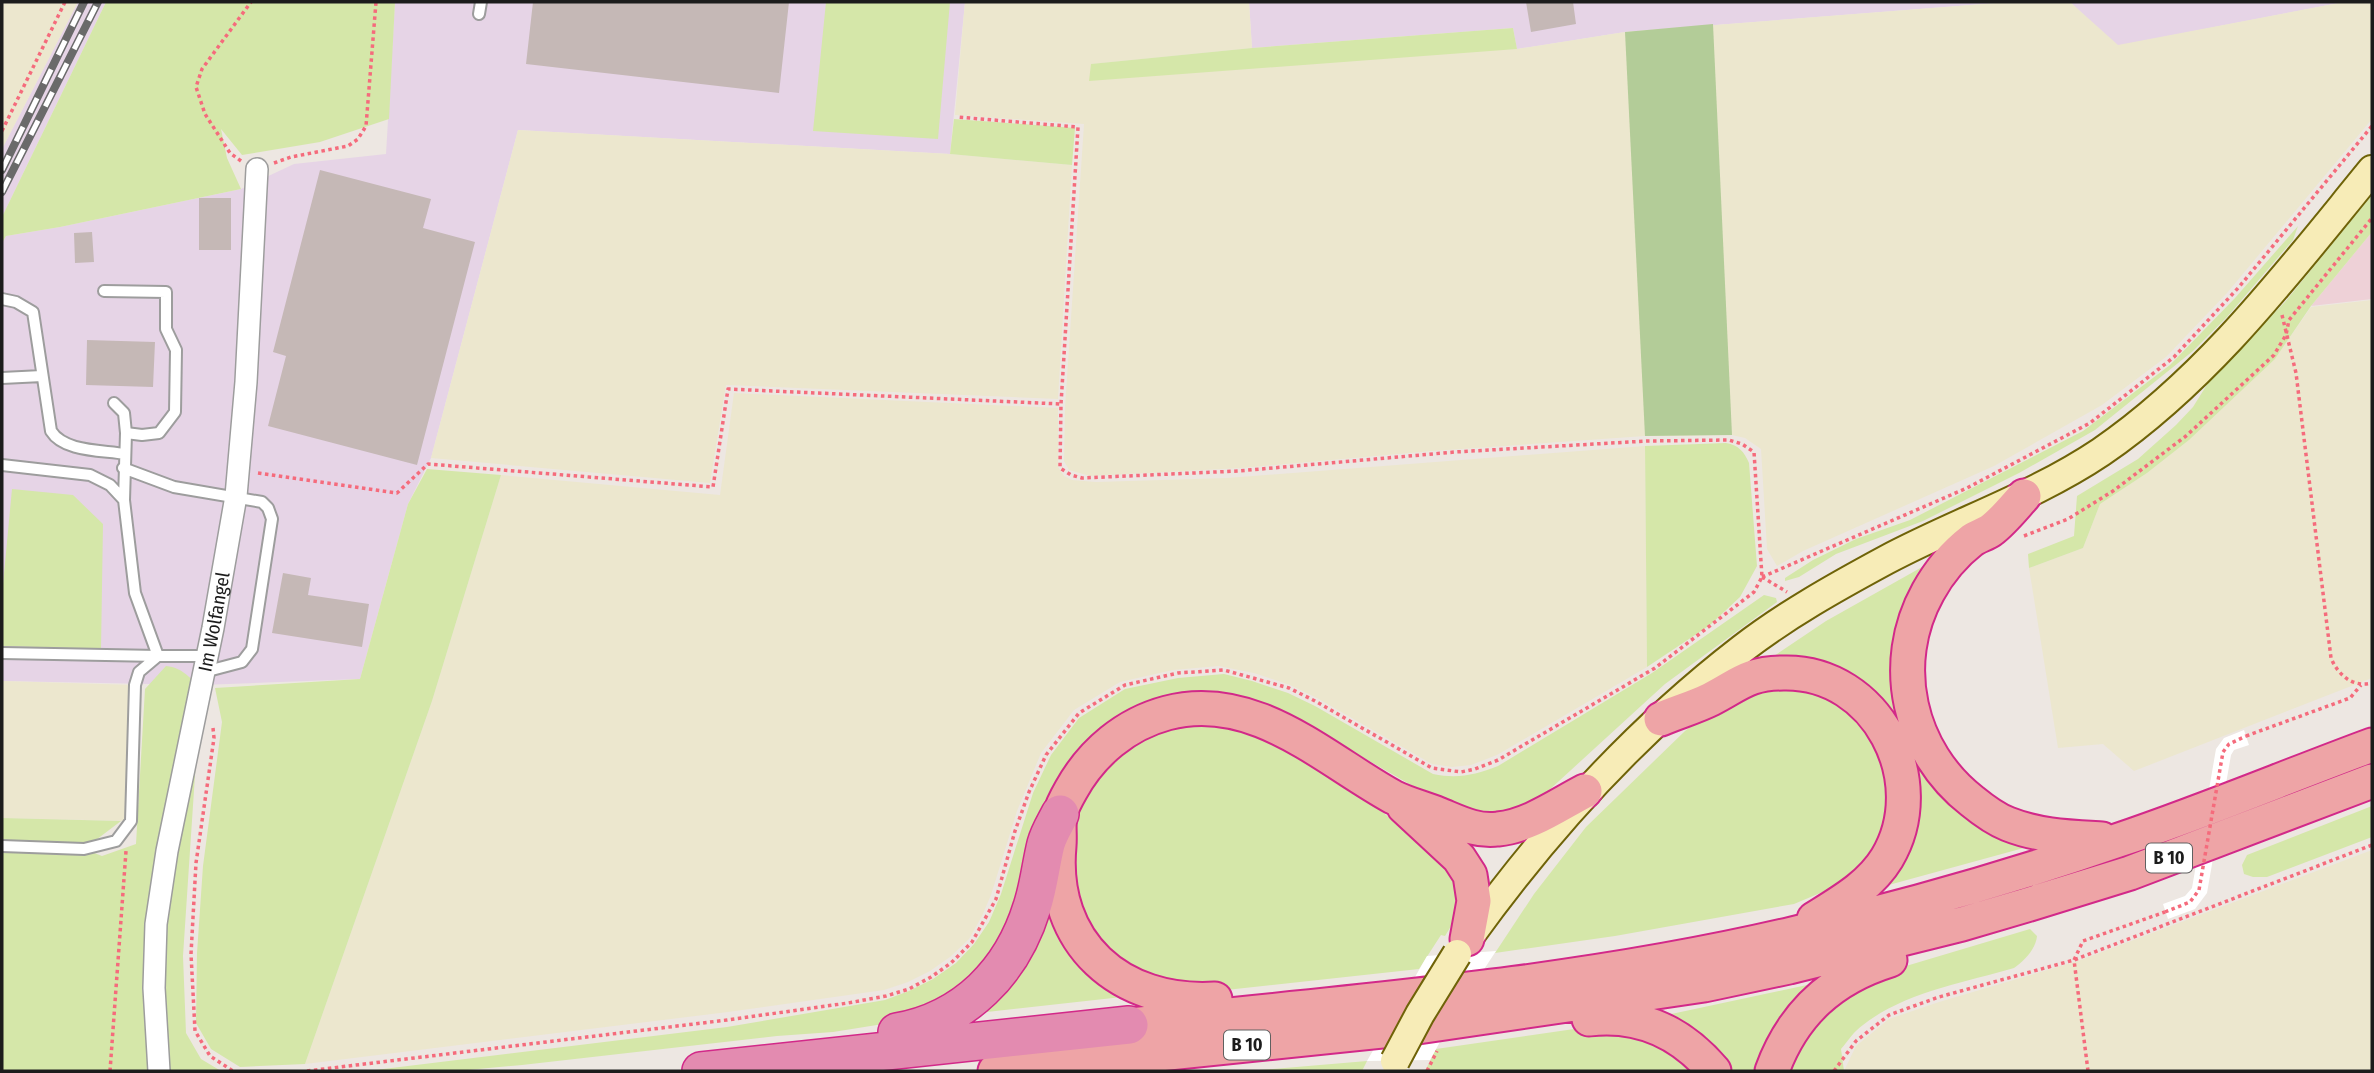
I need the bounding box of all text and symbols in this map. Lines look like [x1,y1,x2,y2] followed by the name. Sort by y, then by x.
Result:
[193,570,235,674] street label: Im Wolfangel
[2146,844,2192,872] road number: B 10
[1224,1030,1270,1060] road number: B 10

